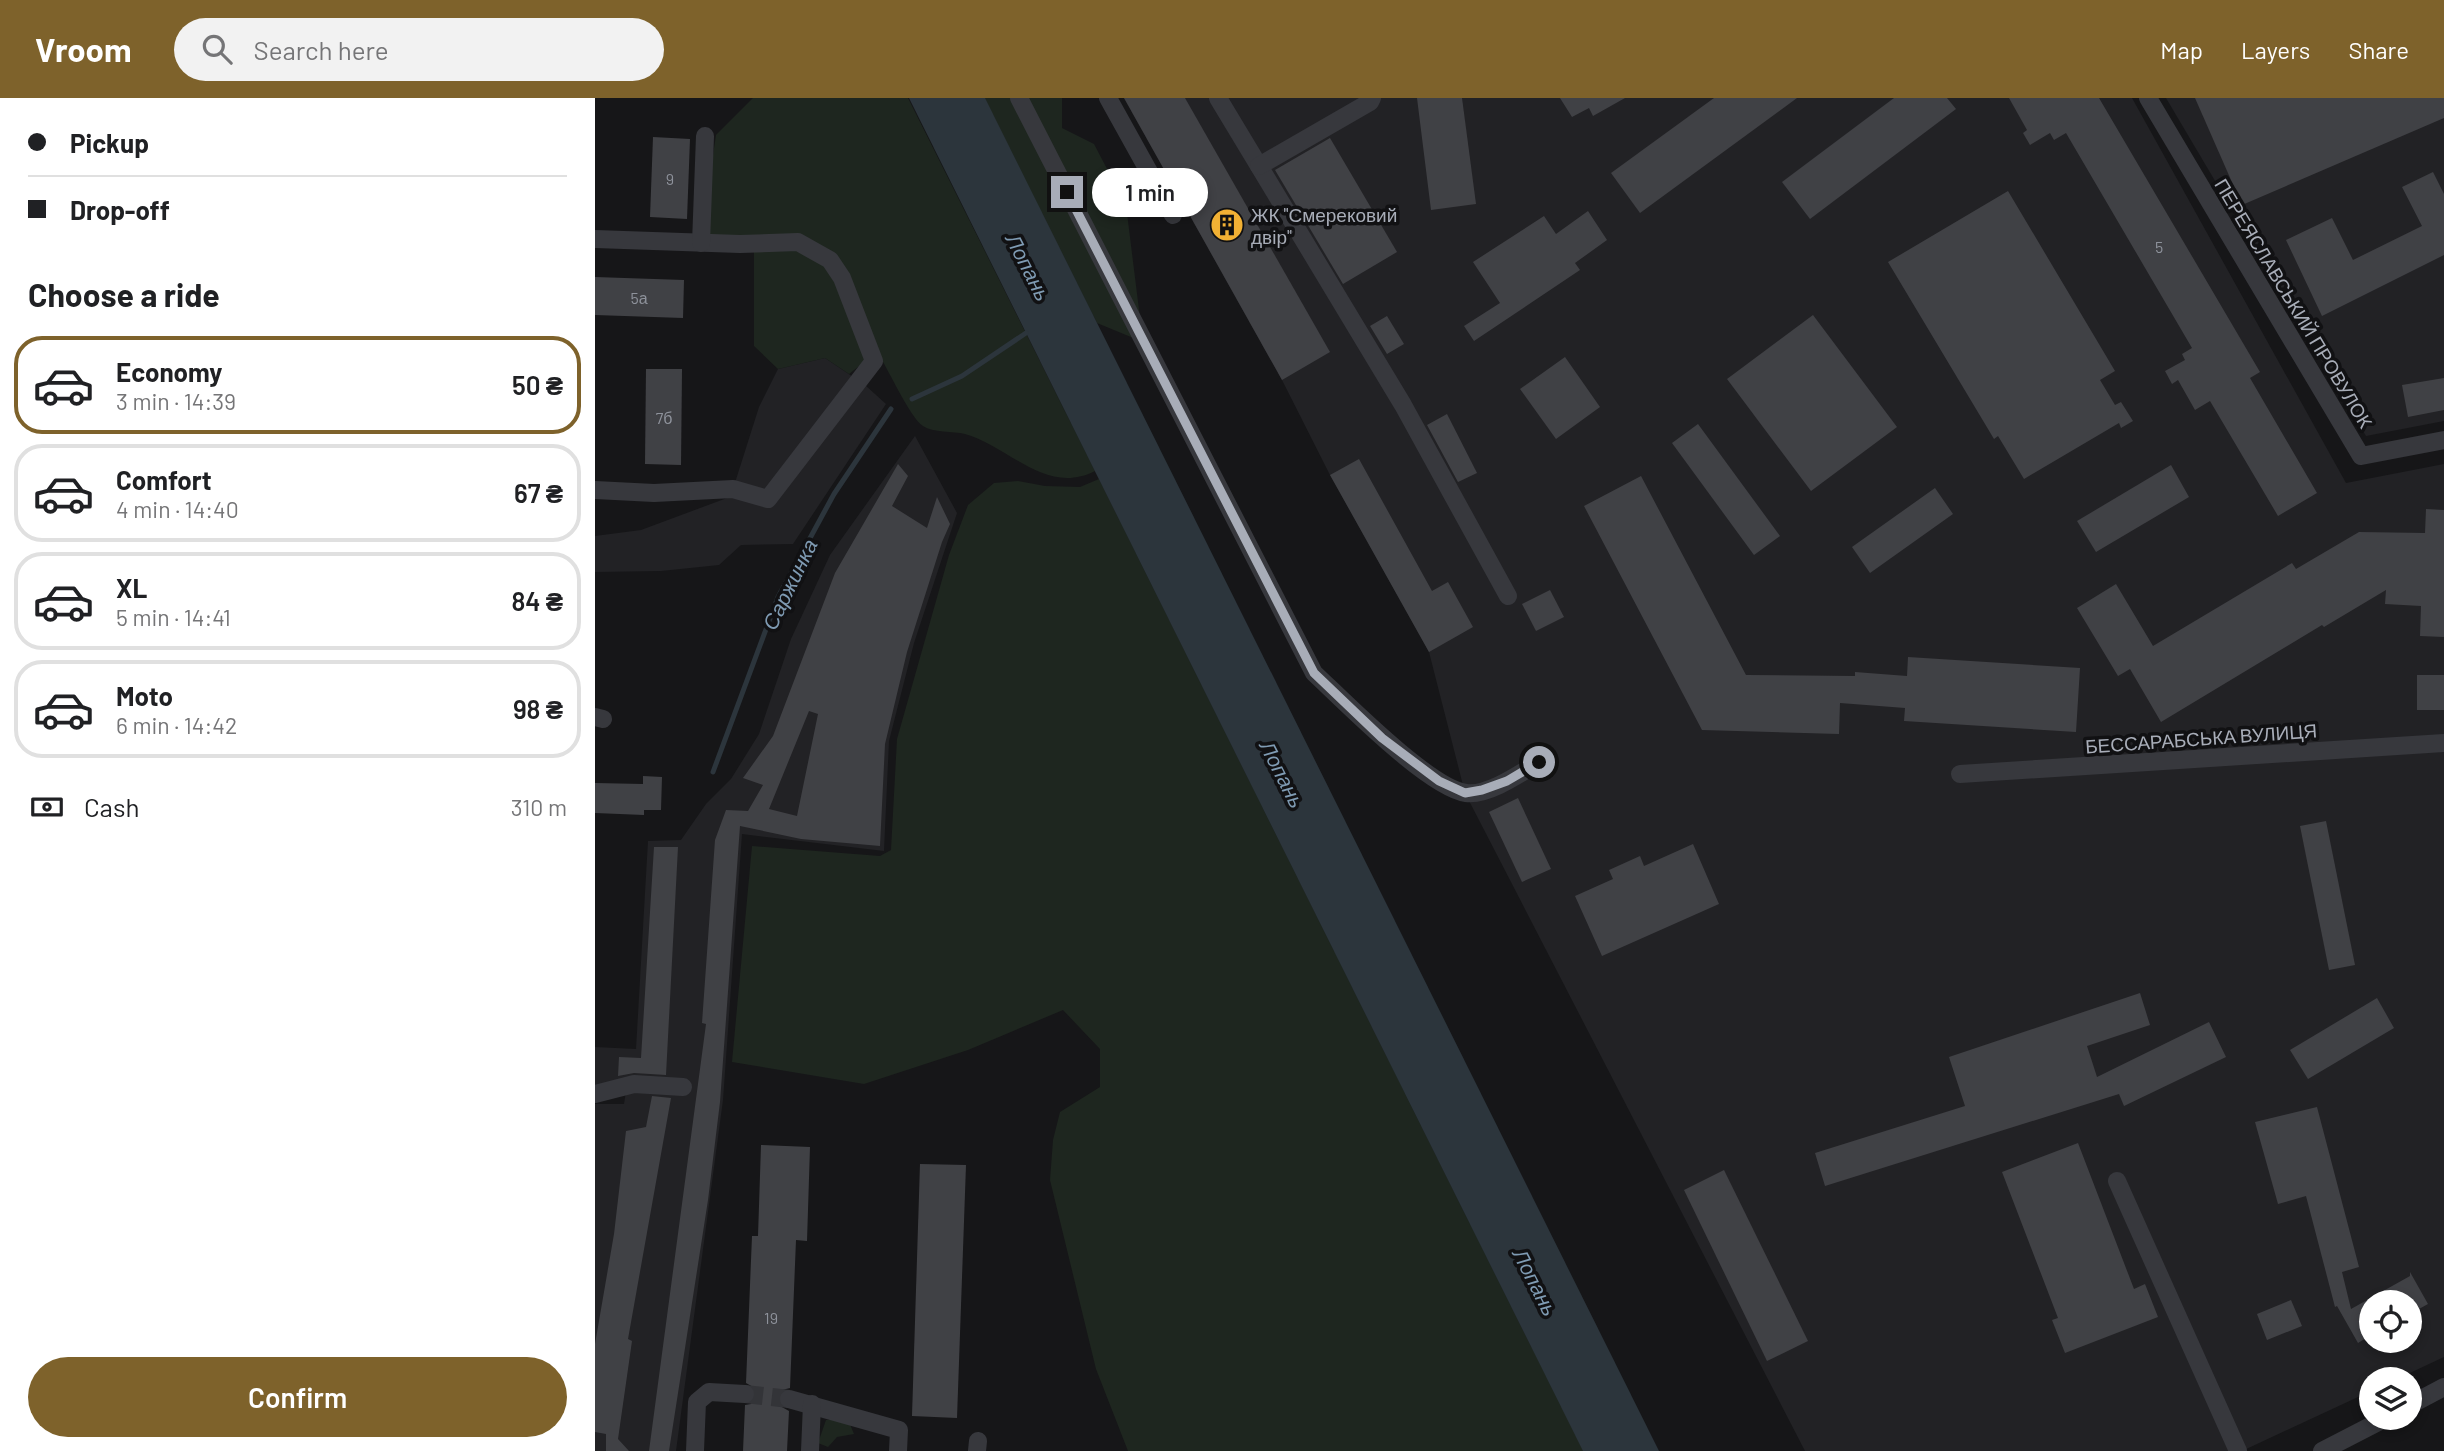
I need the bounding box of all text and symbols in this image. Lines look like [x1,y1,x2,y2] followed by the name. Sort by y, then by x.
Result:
[174,18,664,81] search box
[35,29,132,69] text: Vroom
[198,30,236,68] icon: search
[254,34,389,65] text: Search here
[2160,35,2203,64] text: Map
[2241,35,2310,64] text: Layers
[2348,35,2409,64] text: Share
[70,127,149,158] text: Pickup
[1091,168,1207,217] callout: 1 min
[666,169,674,188] house number: 9
[2210,174,2378,432] street label: ПЕРЕЯСЛАВСЬКИЙ ПРОВУЛОК
[1051,176,1083,208] route end
[1125,178,1175,206] text: 1 min
[70,194,170,225] text: Drop-off
[1251,203,1397,248] place label: ЖК "Смерековий двір"
[1208,206,1246,244] building icon: ЖК "Смерековий двір"
[1001,228,1056,305] water label: Лопань
[2155,237,2163,256] house number: 5
[28,275,220,313] text: Choose a ride
[630,288,648,307] house number: 5а
[32,354,95,417] icon: car
[116,356,222,387] text: Economy
[512,369,563,400] text: 50 ₴
[116,387,236,415] text: 3 min · 14:39
[656,408,672,427] house number: 7б
[32,462,95,525] icon: car
[116,464,212,495] text: Comfort
[514,477,563,508] text: 67 ₴
[116,495,239,523] text: 4 min · 14:40
[756,535,822,633] water label: Саржинка
[32,570,95,633] icon: car
[116,572,147,603] text: XL
[511,585,563,616] text: 84 ₴
[116,603,231,631] text: 5 min · 14:41
[32,678,95,741] icon: car
[116,680,173,711] text: Moto
[513,693,563,724] text: 98 ₴
[116,711,237,739] text: 6 min · 14:42
[2084,718,2318,758] street label: БЕССАРАБСЬКА ВУЛИЦЯ
[1255,735,1310,812] water label: Лопань
[1523,746,1555,778] route start
[28,788,66,826] icon: cash
[84,791,139,822] text: Cash
[511,793,567,821] text: 310 m
[1508,1243,1563,1320] water label: Лопань
[2359,1290,2422,1430] map controls
[2359,1290,2422,1353] button: locate
[764,1308,778,1327] house number: 19
[28,1357,567,1437] button: Confirm
[2359,1367,2422,1430] button: layers

